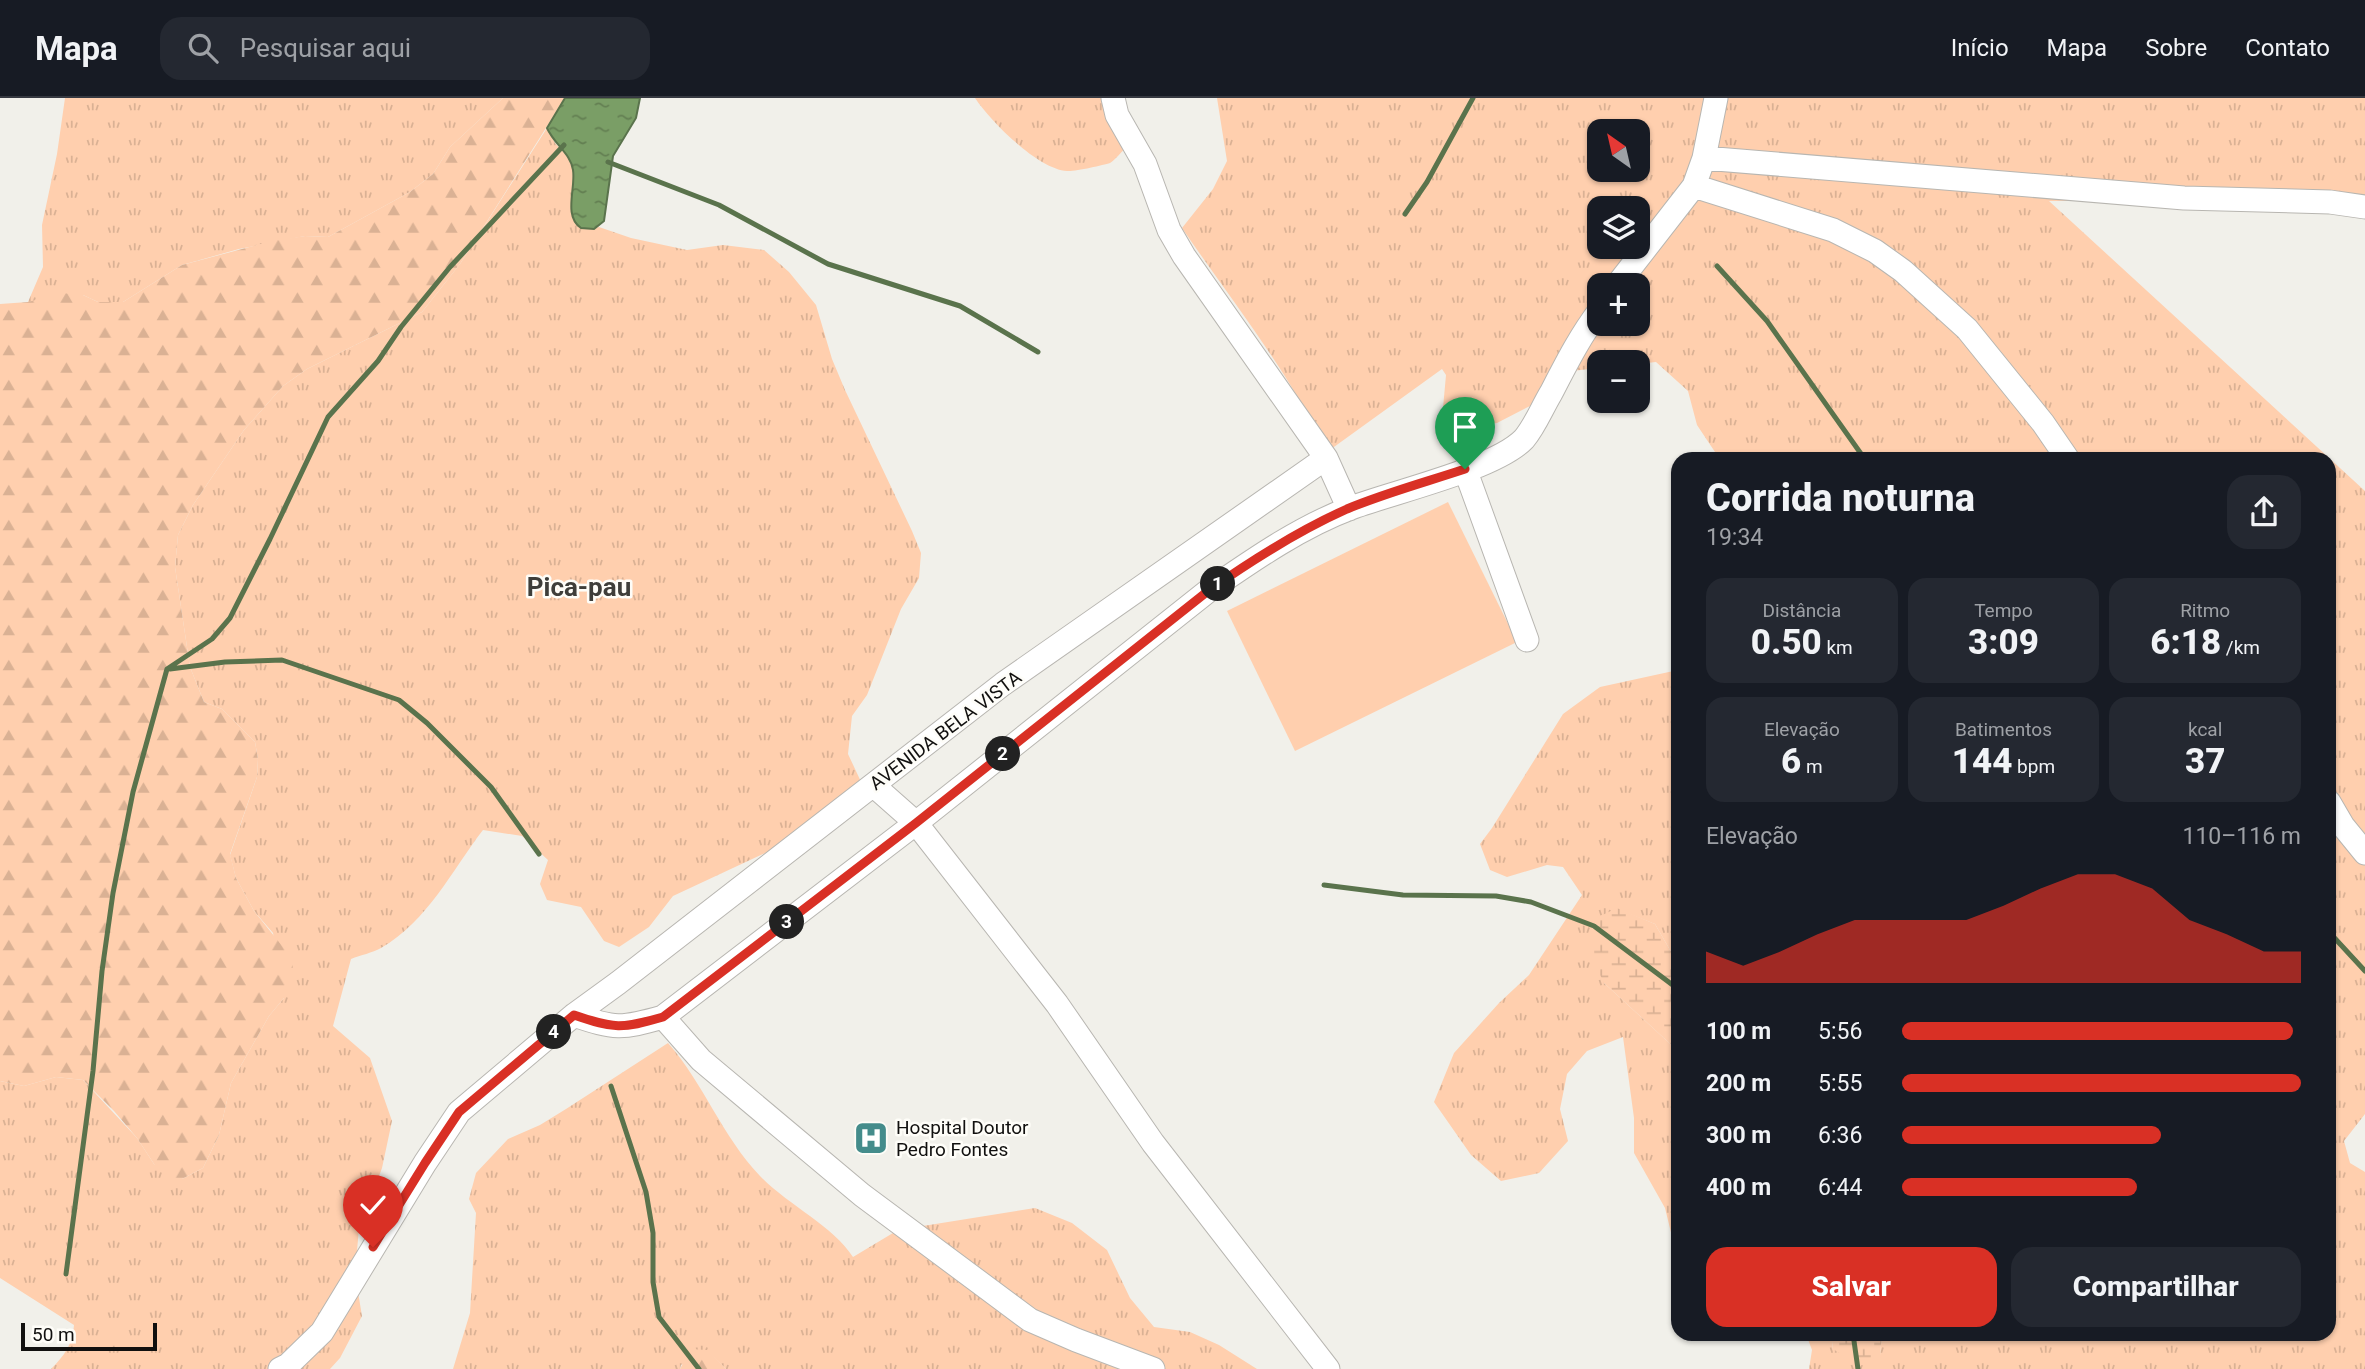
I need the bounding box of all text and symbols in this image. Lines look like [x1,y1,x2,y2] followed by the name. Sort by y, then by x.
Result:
[160,17,650,80] search box
[35,29,118,68] text: Mapa
[184,29,222,67] icon: search
[240,33,411,63] text: Pesquisar aqui
[1951,34,2009,62] text: Início
[2047,34,2107,62] text: Mapa
[2145,34,2207,62] text: Sobre
[2245,34,2330,62] text: Contato
[1587,119,1650,182] north arrow
[1587,119,1650,413] map controls
[1587,196,1650,259] button: layers
[1587,273,1650,336] button: +
[1587,350,1650,413] button: −
[1435,397,1495,469] pin
[1446,408,1484,446] icon: arrive
[2227,475,2301,549] button: share
[1706,476,1975,520] text: Corrida noturna
[1706,524,1763,551] text: 19:34
[1200,566,1236,602] pin: 1
[527,572,631,602] district label: Pica-pau
[1212,572,1223,595] text: 1
[1762,599,1841,622] text: Distância
[1974,599,2033,622] text: Tempo
[2180,599,2230,622] text: Ritmo
[1751,622,1822,663] text: 0.50
[1968,622,2039,663] text: 3:09
[2150,622,2221,663] text: 6:18
[1822,636,1853,659] text: km
[2221,636,2260,659] text: /km
[865,665,1026,795] street label: AVENIDA BELA VISTA
[1764,718,1840,741] text: Elevação
[1955,718,2052,741] text: Batimentos
[2188,718,2222,741] text: kcal
[986,736,1020,772] pin: 2
[1781,741,1801,782] text: 6
[1952,741,2012,782] text: 144
[2185,741,2225,782] text: 37
[997,742,1008,765] text: 2
[1801,755,1823,778] text: m
[2012,755,2055,778] text: bpm
[1706,823,1798,850] text: Elevação
[2182,823,2301,850] text: 110–116 m
[770,904,804,940] pin: 3
[781,910,792,933] text: 3
[536,1014,572,1049] pin: 4
[1706,1018,1771,1045] text: 100 m
[1818,1018,1862,1045] text: 5:56
[548,1020,559,1043] text: 4
[1706,1070,1771,1097] text: 200 m
[1818,1070,1862,1097] text: 5:55
[896,1116,1029,1161] place label: Hospital Doutor Pedro Fontes
[852,1119,890,1157] hospital icon: Hospital Doutor Pedro Fontes
[1706,1122,1771,1149] text: 300 m
[1818,1122,1862,1149] text: 6:36
[1706,1174,1771,1201] text: 400 m
[1818,1174,1862,1201] text: 6:44
[343,1175,403,1247] pin
[354,1186,392,1224] icon: check
[1706,1247,1997,1327] button: Salvar
[2011,1247,2301,1327] button: Compartilhar
[21,1320,158,1352] scale bar
[32,1323,75,1346] text: 50 m

